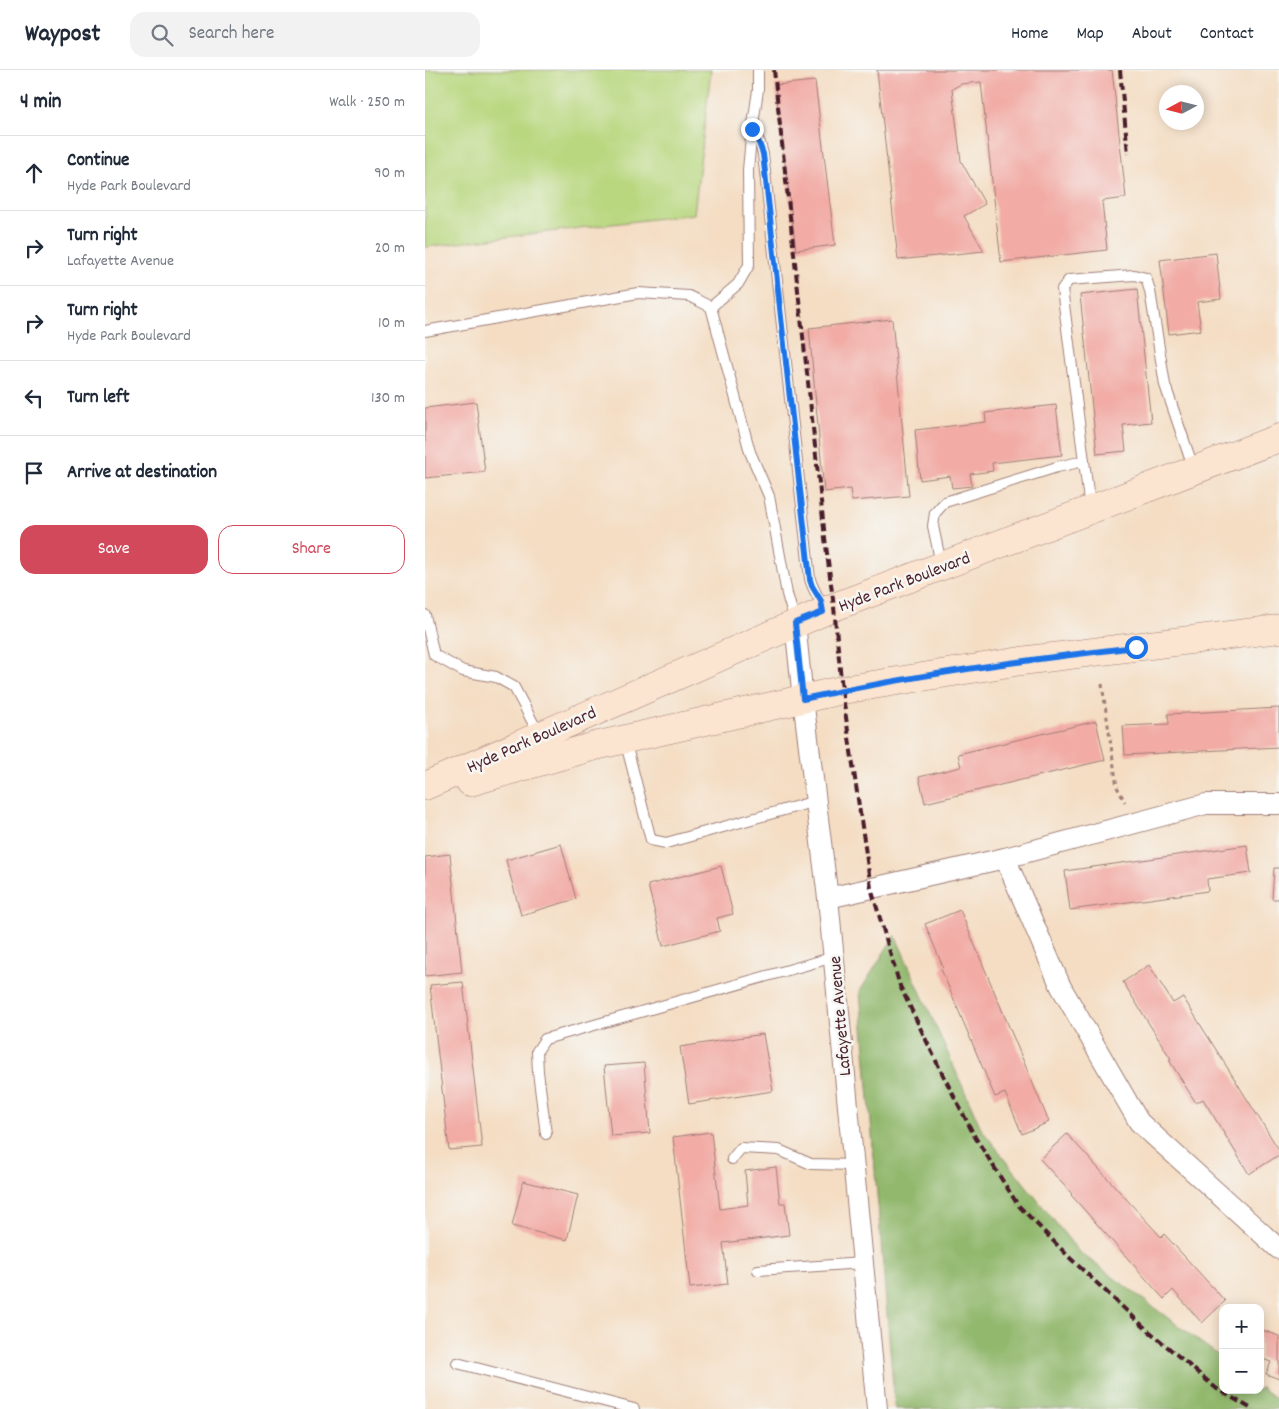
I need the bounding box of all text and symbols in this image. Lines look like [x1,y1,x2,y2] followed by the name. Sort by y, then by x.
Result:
[130,12,480,57] search box
[25,18,100,52] text: Waypost
[148,21,176,49] icon: search
[188,21,274,48] text: Search here
[1011,22,1048,47] text: Home
[1076,22,1104,47] text: Map
[1132,22,1172,47] text: About
[1200,22,1254,47] text: Contact
[1159,85,1204,130] north arrow
[20,88,62,118] text: 4 min
[329,91,405,114] text: Walk · 250 m
[741,118,764,141] route end
[67,148,129,175] text: Continue
[20,159,48,187] icon: ahead
[374,162,405,185] text: 90 m
[67,175,191,198] text: Hyde Park Boulevard
[67,223,138,250] text: Turn right
[20,234,48,262] icon: right
[375,237,405,260] text: 20 m
[67,250,174,273] text: Lafayette Avenue
[67,298,138,325] text: Turn right
[20,309,48,337] icon: right
[378,312,405,335] text: 10 m
[67,325,191,348] text: Hyde Park Boulevard
[20,384,48,412] icon: left
[67,385,130,412] text: Turn left
[371,387,405,410] text: 130 m
[20,459,48,487] icon: arrive
[67,460,217,487] text: Arrive at destination
[20,525,208,574] button: Save
[218,525,405,574] button: Share
[835,547,974,620] street label: Hyde Park Boulevard
[1125,636,1148,659] route start
[463,702,601,781] street label: Hyde Park Boulevard
[824,955,859,1077] street label: Lafayette Avenue
[1219,1304,1264,1394] map controls
[1219,1304,1264,1349] button: +
[1219,1349,1264,1394] button: −

